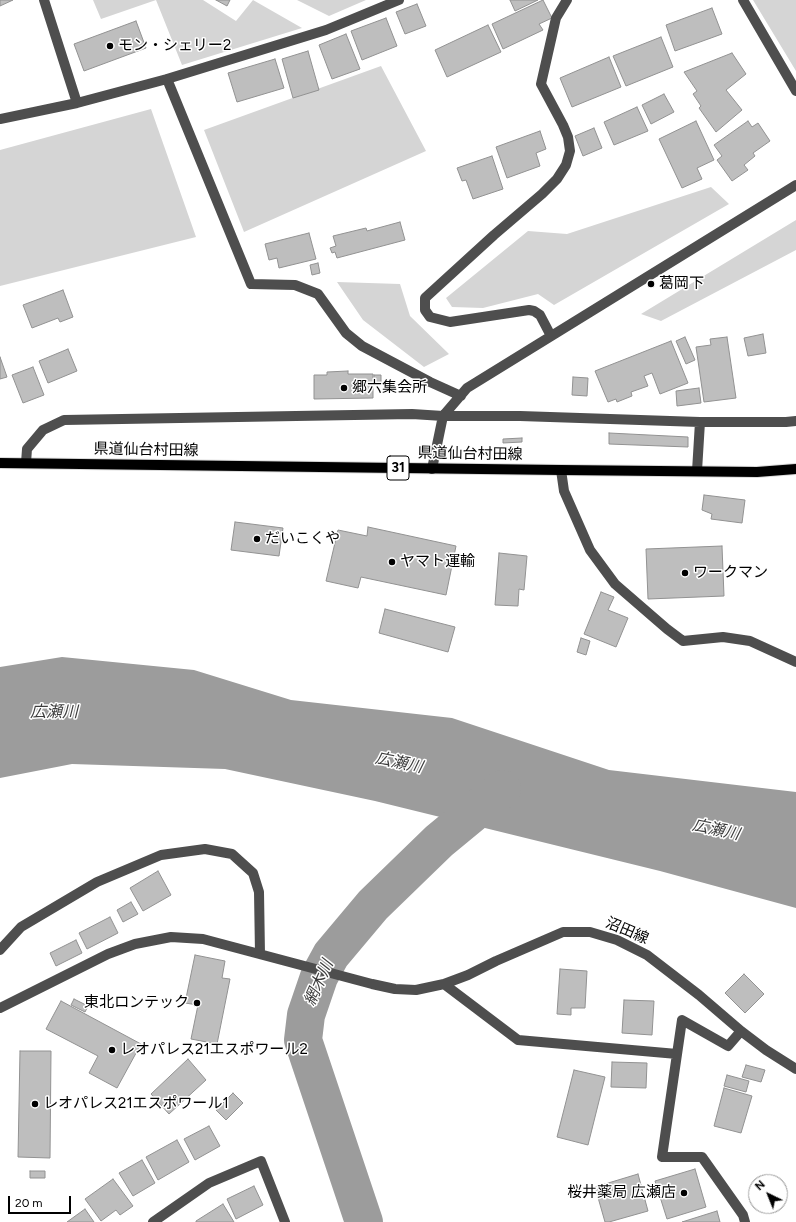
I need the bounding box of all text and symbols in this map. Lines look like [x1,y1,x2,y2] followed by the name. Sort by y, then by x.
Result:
[118,37,231,55] place label: モン・シェリー2
[105,41,115,51] marker: モン・シェリー2
[659,275,704,293] place label: 葛岡下
[646,279,656,289] marker: 葛岡下
[352,379,427,397] place label: 郷六集会所
[339,383,349,393] marker: 郷六集会所
[93,440,199,460] street label: 県道仙台村田線
[417,444,523,464] street label: 県道仙台村田線
[387,456,409,480] road number: 31
[265,530,340,548] place label: だいこくや
[252,534,262,544] marker: だいこくや
[400,553,475,571] place label: ヤマト運輸
[387,557,397,567] marker: ヤマト運輸
[693,564,768,582] place label: ワークマン
[680,568,690,578] marker: ワークマン
[30,702,78,722] water label: 広瀬川
[374,749,424,777] water label: 広瀬川
[691,816,741,844] water label: 広瀬川
[603,914,651,948] street label: 沼田線
[300,957,338,1009] water label: 網木川
[84,994,189,1012] place label: 東北ロンテック
[192,998,202,1008] marker: 東北ロンテック
[120,1041,308,1059] place label: レオパレス21エスポワール2
[107,1045,117,1055] marker: レオパレス21エスポワール2
[43,1095,229,1113] place label: レオパレス21エスポワール1
[30,1099,40,1109] marker: レオパレス21エスポワール1
[748,1174,788,1214] north arrow
[753,1178,768,1193] text: N
[567,1184,676,1202] place label: 桜井薬局 広瀬店
[10,1188,73,1214] scale bar
[679,1188,689,1198] marker: 桜井薬局 広瀬店
[15,1196,43,1210] text: 20 m

